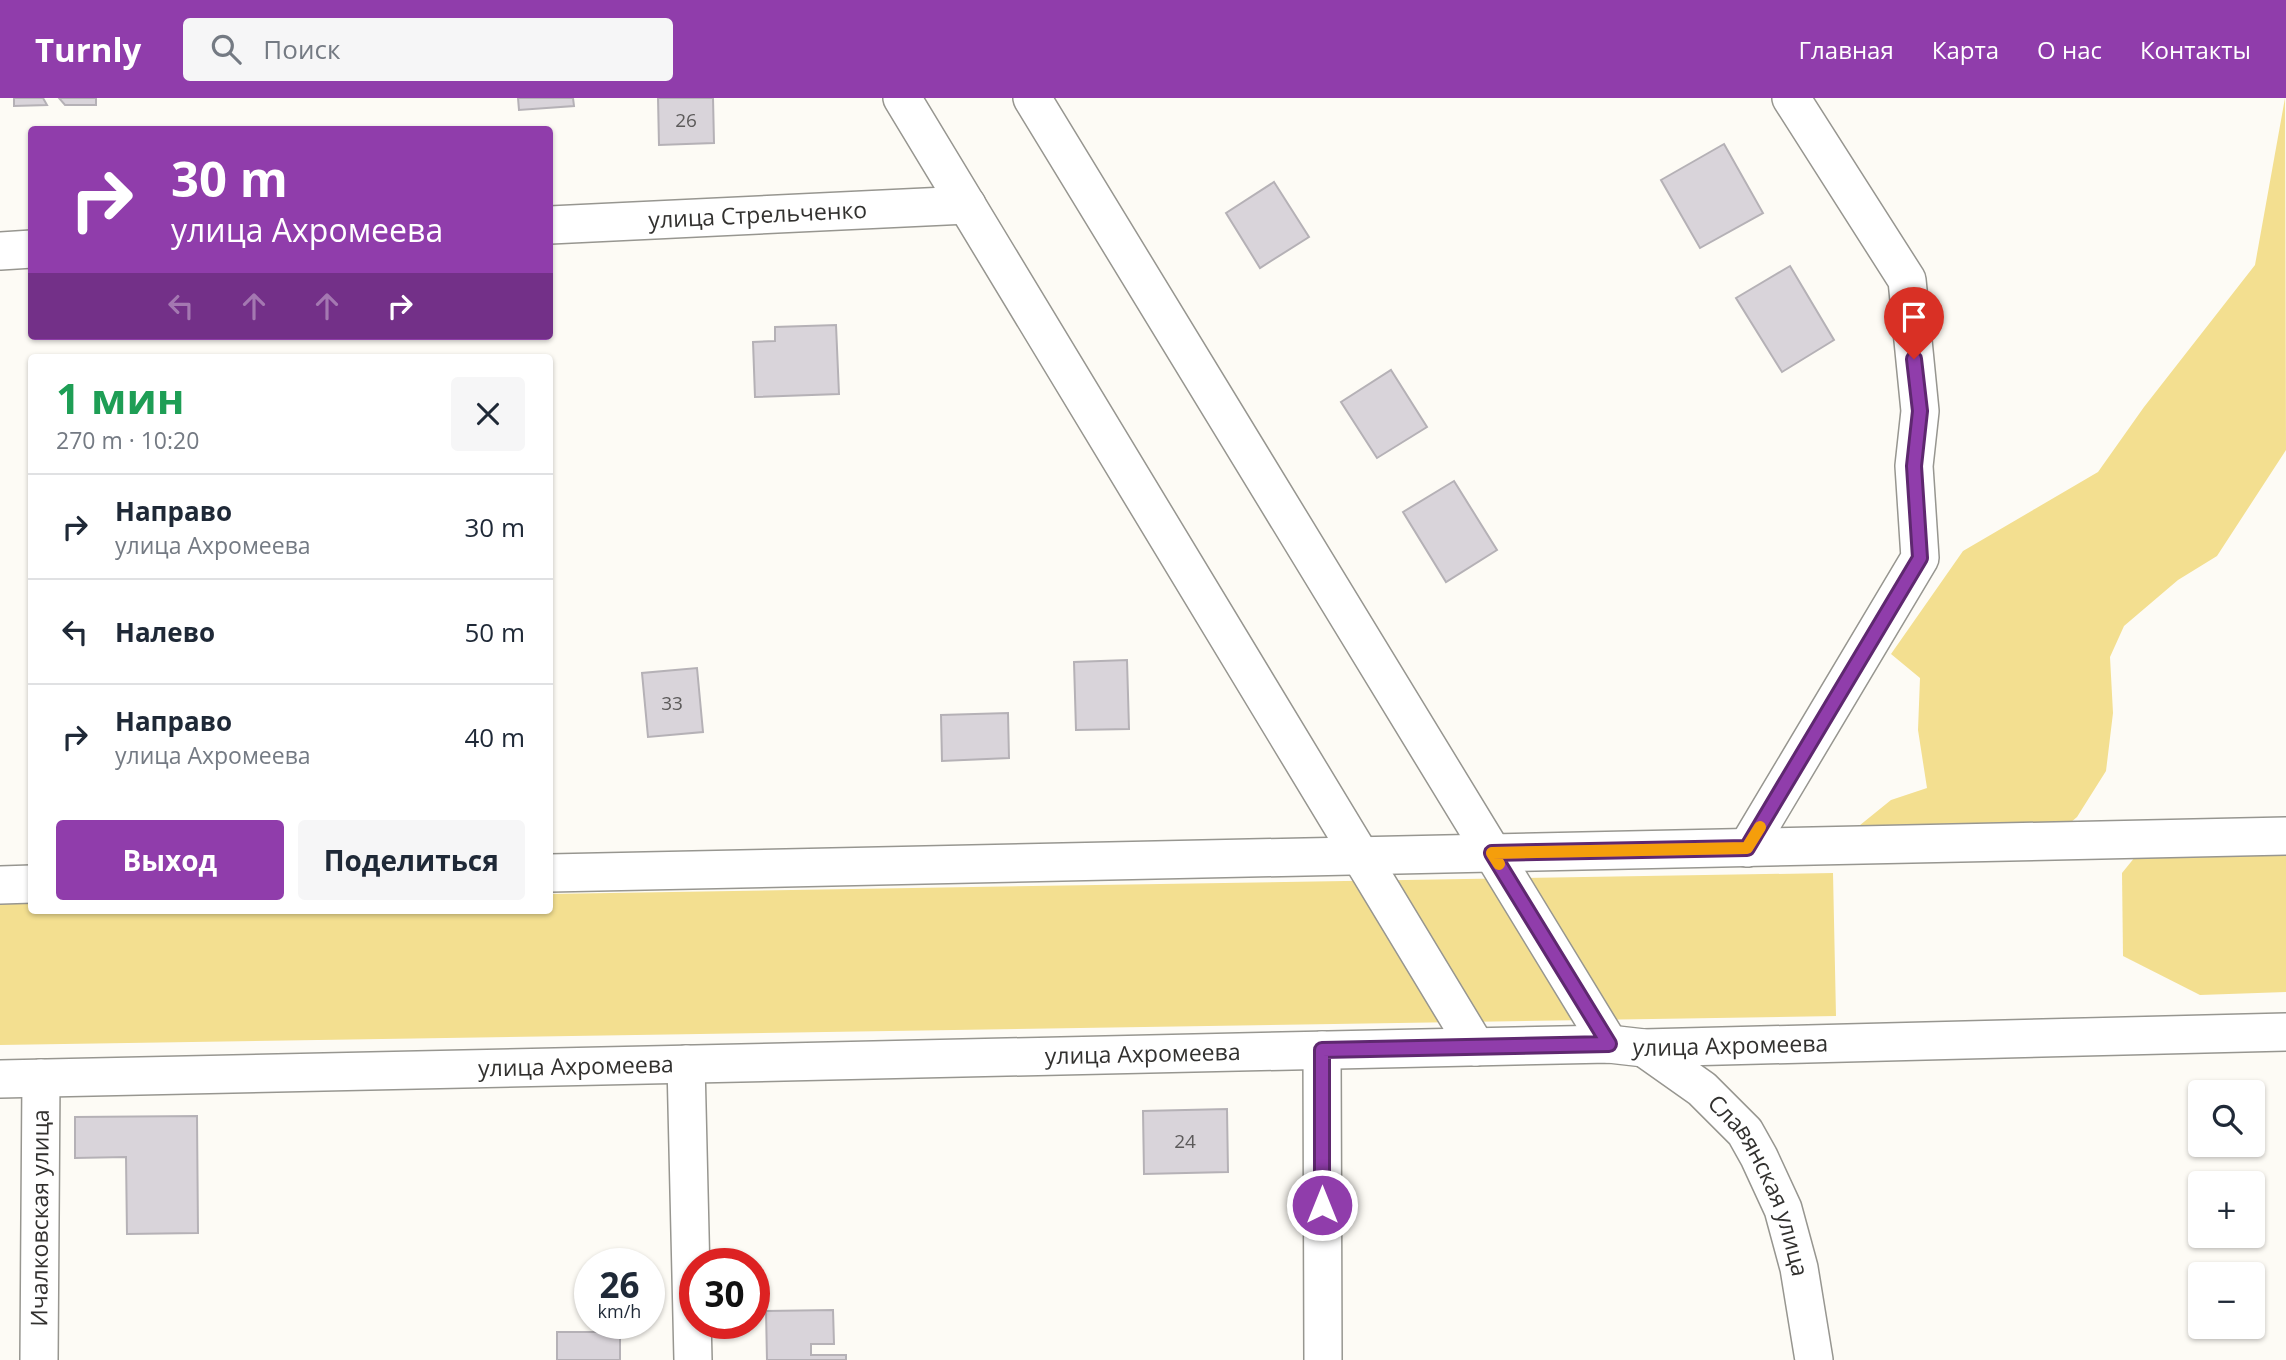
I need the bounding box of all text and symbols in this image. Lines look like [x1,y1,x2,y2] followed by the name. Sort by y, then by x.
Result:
[183,18,673,81] search box
[35,27,141,72] text: Turnly
[207,30,245,68] icon: search
[263,31,340,67] text: Поиск
[1799,33,1894,66] text: Главная
[1932,33,1999,66] text: Карта
[2037,33,2102,66] text: О нас
[2140,33,2251,66] text: Контакты
[675,107,697,133] house number: 26
[171,145,288,211] text: 30 m
[56,154,147,245] icon: right
[648,193,868,235] street label: улица Стрельченко
[171,208,443,251] text: улица Ахромеева
[162,287,200,325] icon: left
[235,287,273,325] icon: ahead
[308,287,346,325] icon: ahead
[381,287,419,325] icon: right
[1884,287,1944,359] pin
[1895,298,1933,336] icon: arrive
[56,369,184,426] text: 1 мин
[451,377,525,451] button: close
[56,424,199,456] text: 270 m · 10:20
[115,493,232,529] text: Направо
[56,508,94,546] icon: right
[464,509,525,545] text: 30 m
[115,529,311,561] text: улица Ахромеева
[56,613,94,651] icon: left
[115,614,215,650] text: Налево
[464,614,525,650] text: 50 m
[661,690,683,716] house number: 33
[115,703,232,739] text: Направо
[56,718,94,756] icon: right
[464,719,525,755] text: 40 m
[115,739,311,771] text: улица Ахромеева
[56,820,284,900] button: Выход
[298,820,525,900] button: Поделиться
[1631,1026,1829,1063] street label: улица Ахромеева
[1045,1035,1241,1071] street label: улица Ахромеева
[478,1047,674,1084] street label: улица Ахромеева
[2188,1080,2265,1339] map controls
[2188,1080,2265,1157] button: search
[1701,1087,1817,1278] street label: Славянская улица
[22,1109,56,1327] street label: Ичалковская улица
[1174,1128,1196,1154] house number: 24
[1285,1168,1359,1242] position arrow
[2188,1171,2265,1248] button: +
[679,1248,770,1339] speed limit sign: 30
[599,1261,640,1308] text: 26
[2188,1262,2265,1339] button: −
[598,1299,641,1323] text: km/h

